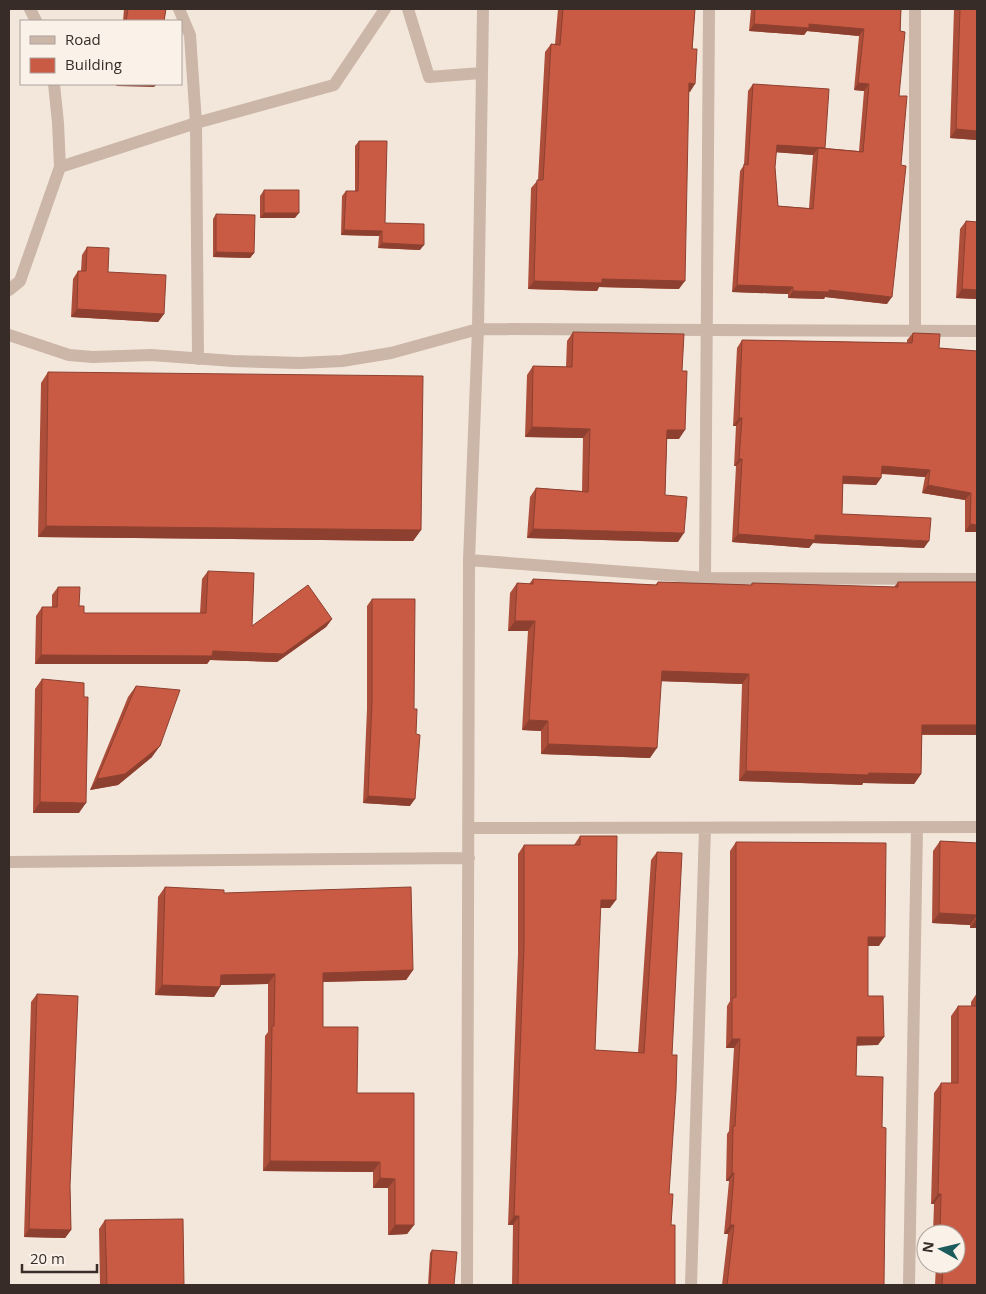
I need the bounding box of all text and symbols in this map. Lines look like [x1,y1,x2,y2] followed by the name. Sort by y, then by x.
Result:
[20,20,182,85] legend
[65,29,101,49] text: Road
[65,54,122,74] text: Building
[916,1224,966,1274] north arrow
[917,1240,938,1254] text: N
[22,1242,98,1274] scale bar
[30,1248,65,1268] text: 20 m

